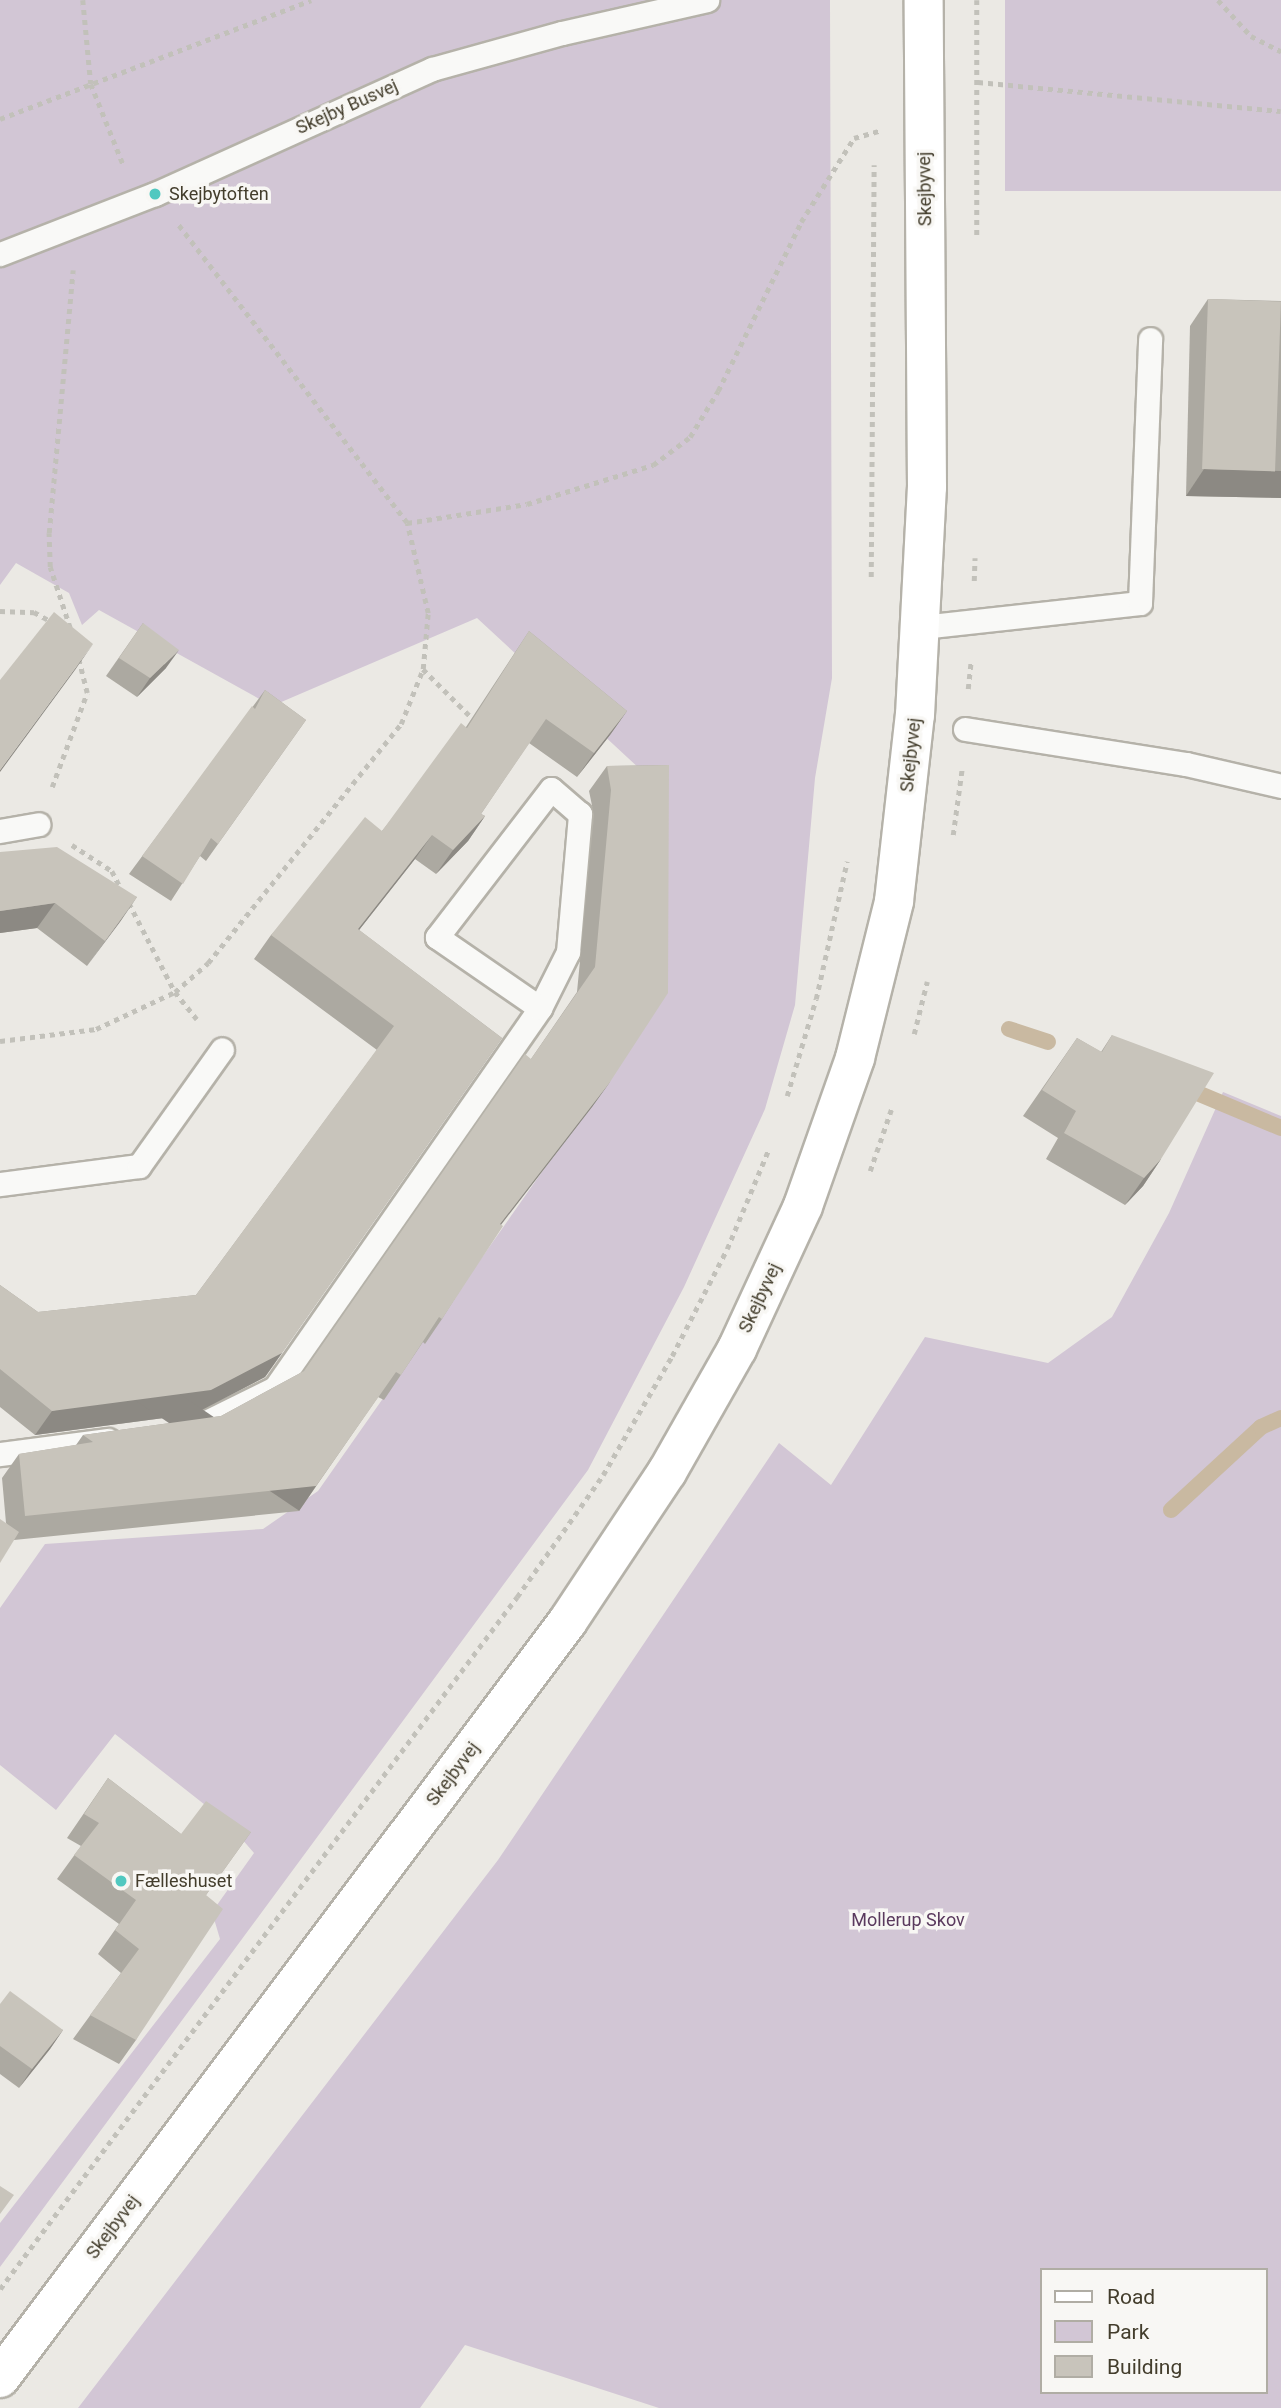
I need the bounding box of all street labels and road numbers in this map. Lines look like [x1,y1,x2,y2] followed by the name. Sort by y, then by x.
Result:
[293,75,401,139] street label: Skejby Busvej
[914,152,936,226] street label: Skejbyvej
[896,717,926,793] street label: Skejbyvej
[734,1260,786,1336] street label: Skejbyvej
[422,1738,484,1810] street label: Skejbyvej
[82,2191,144,2263] street label: Skejbyvej

